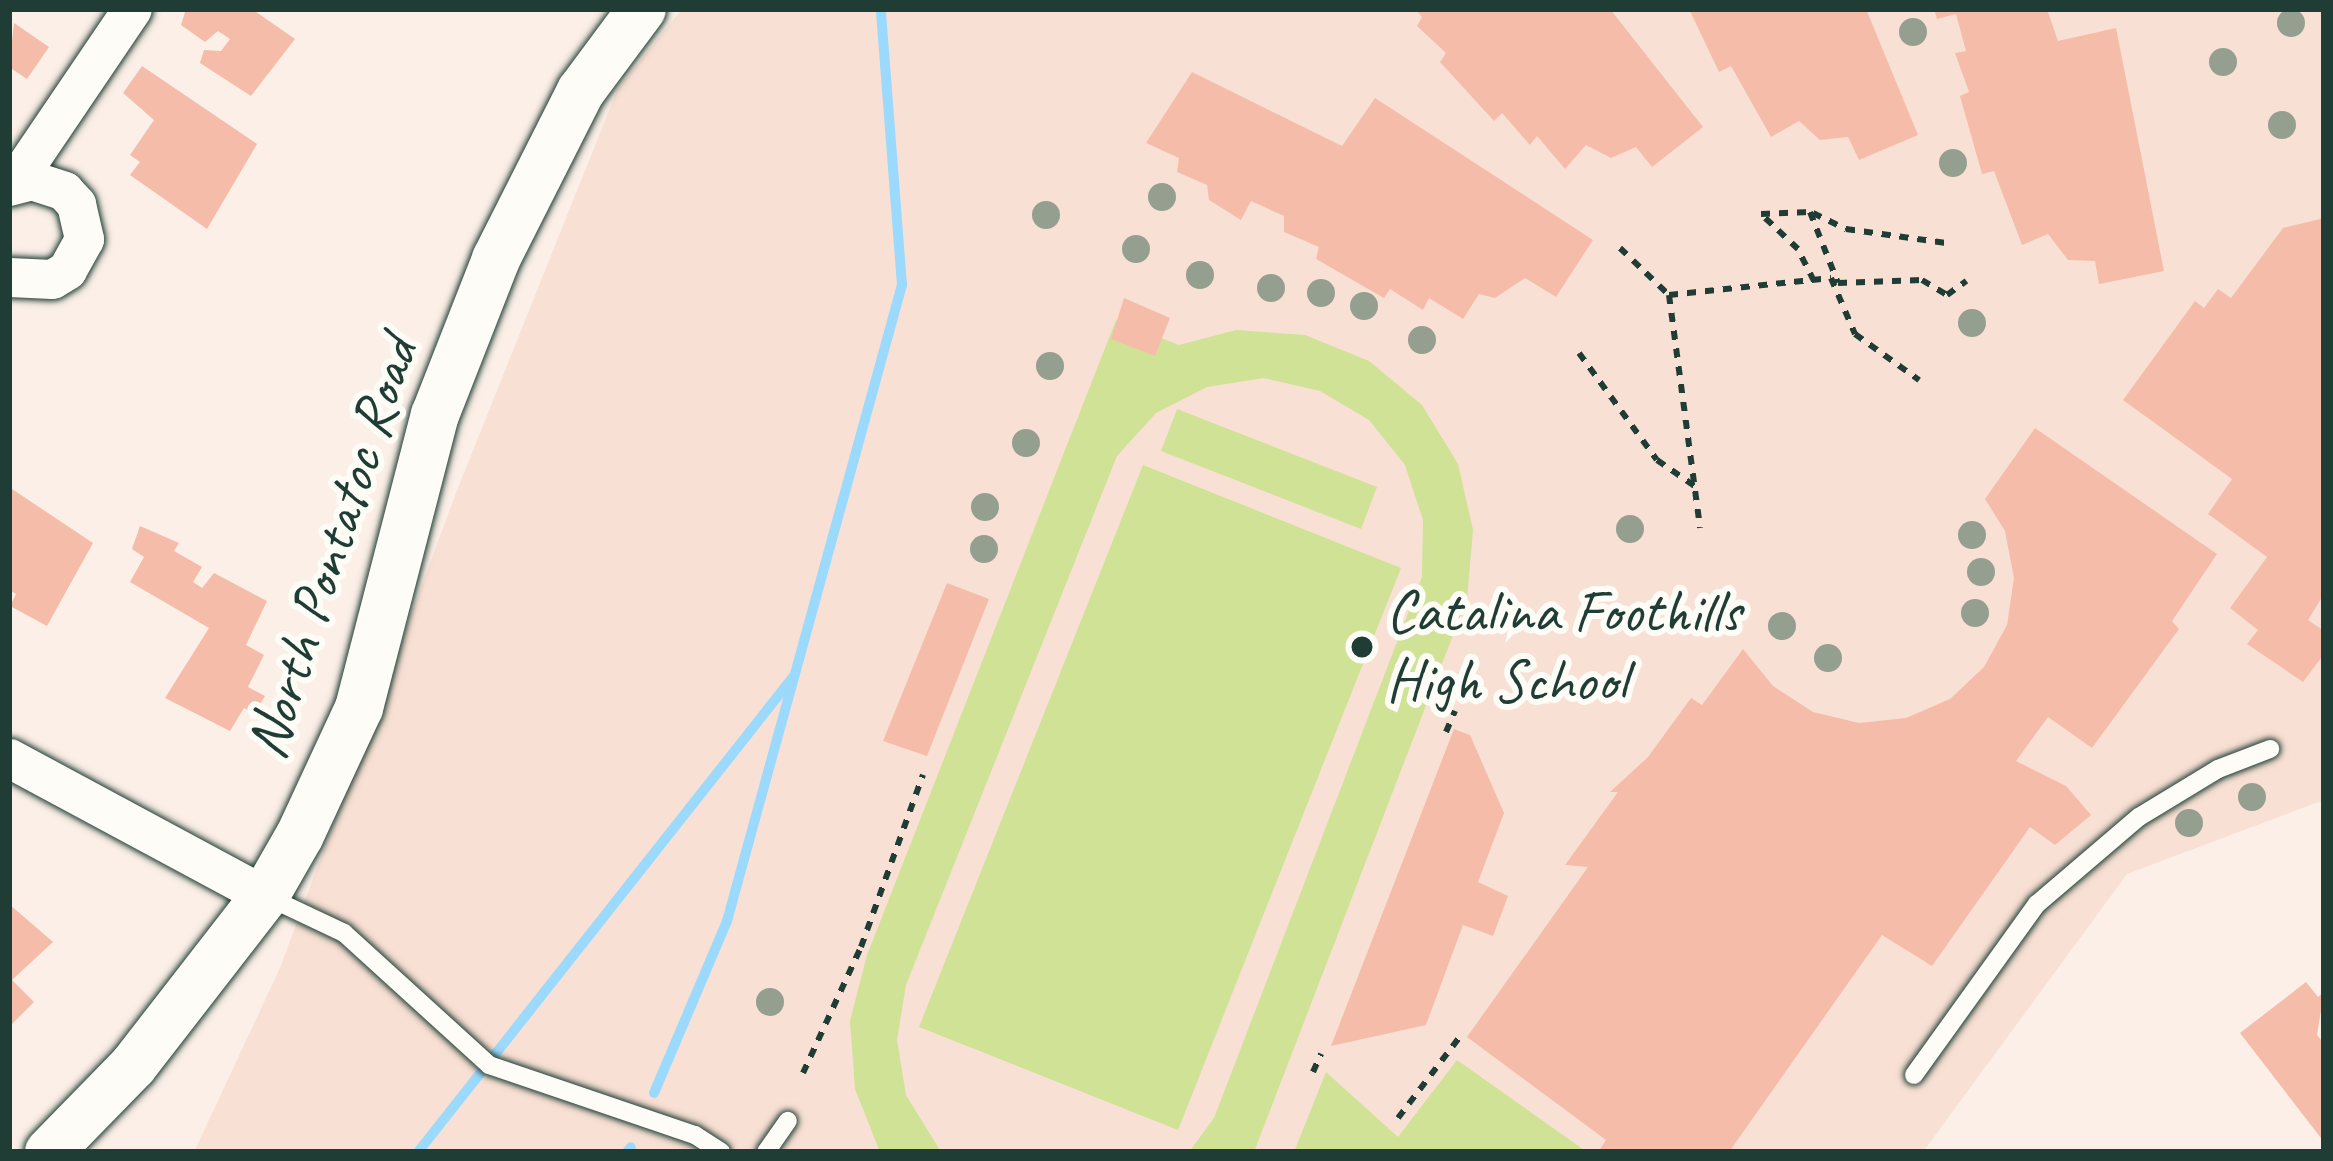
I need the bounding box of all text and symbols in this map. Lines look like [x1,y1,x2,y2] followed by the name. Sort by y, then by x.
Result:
[229,330,433,766] street label: North Pontatoc Road
[1386,576,1741,717] place label: Catalina Foothills High School
[1349,634,1375,660] marker: Catalina Foothills High School

